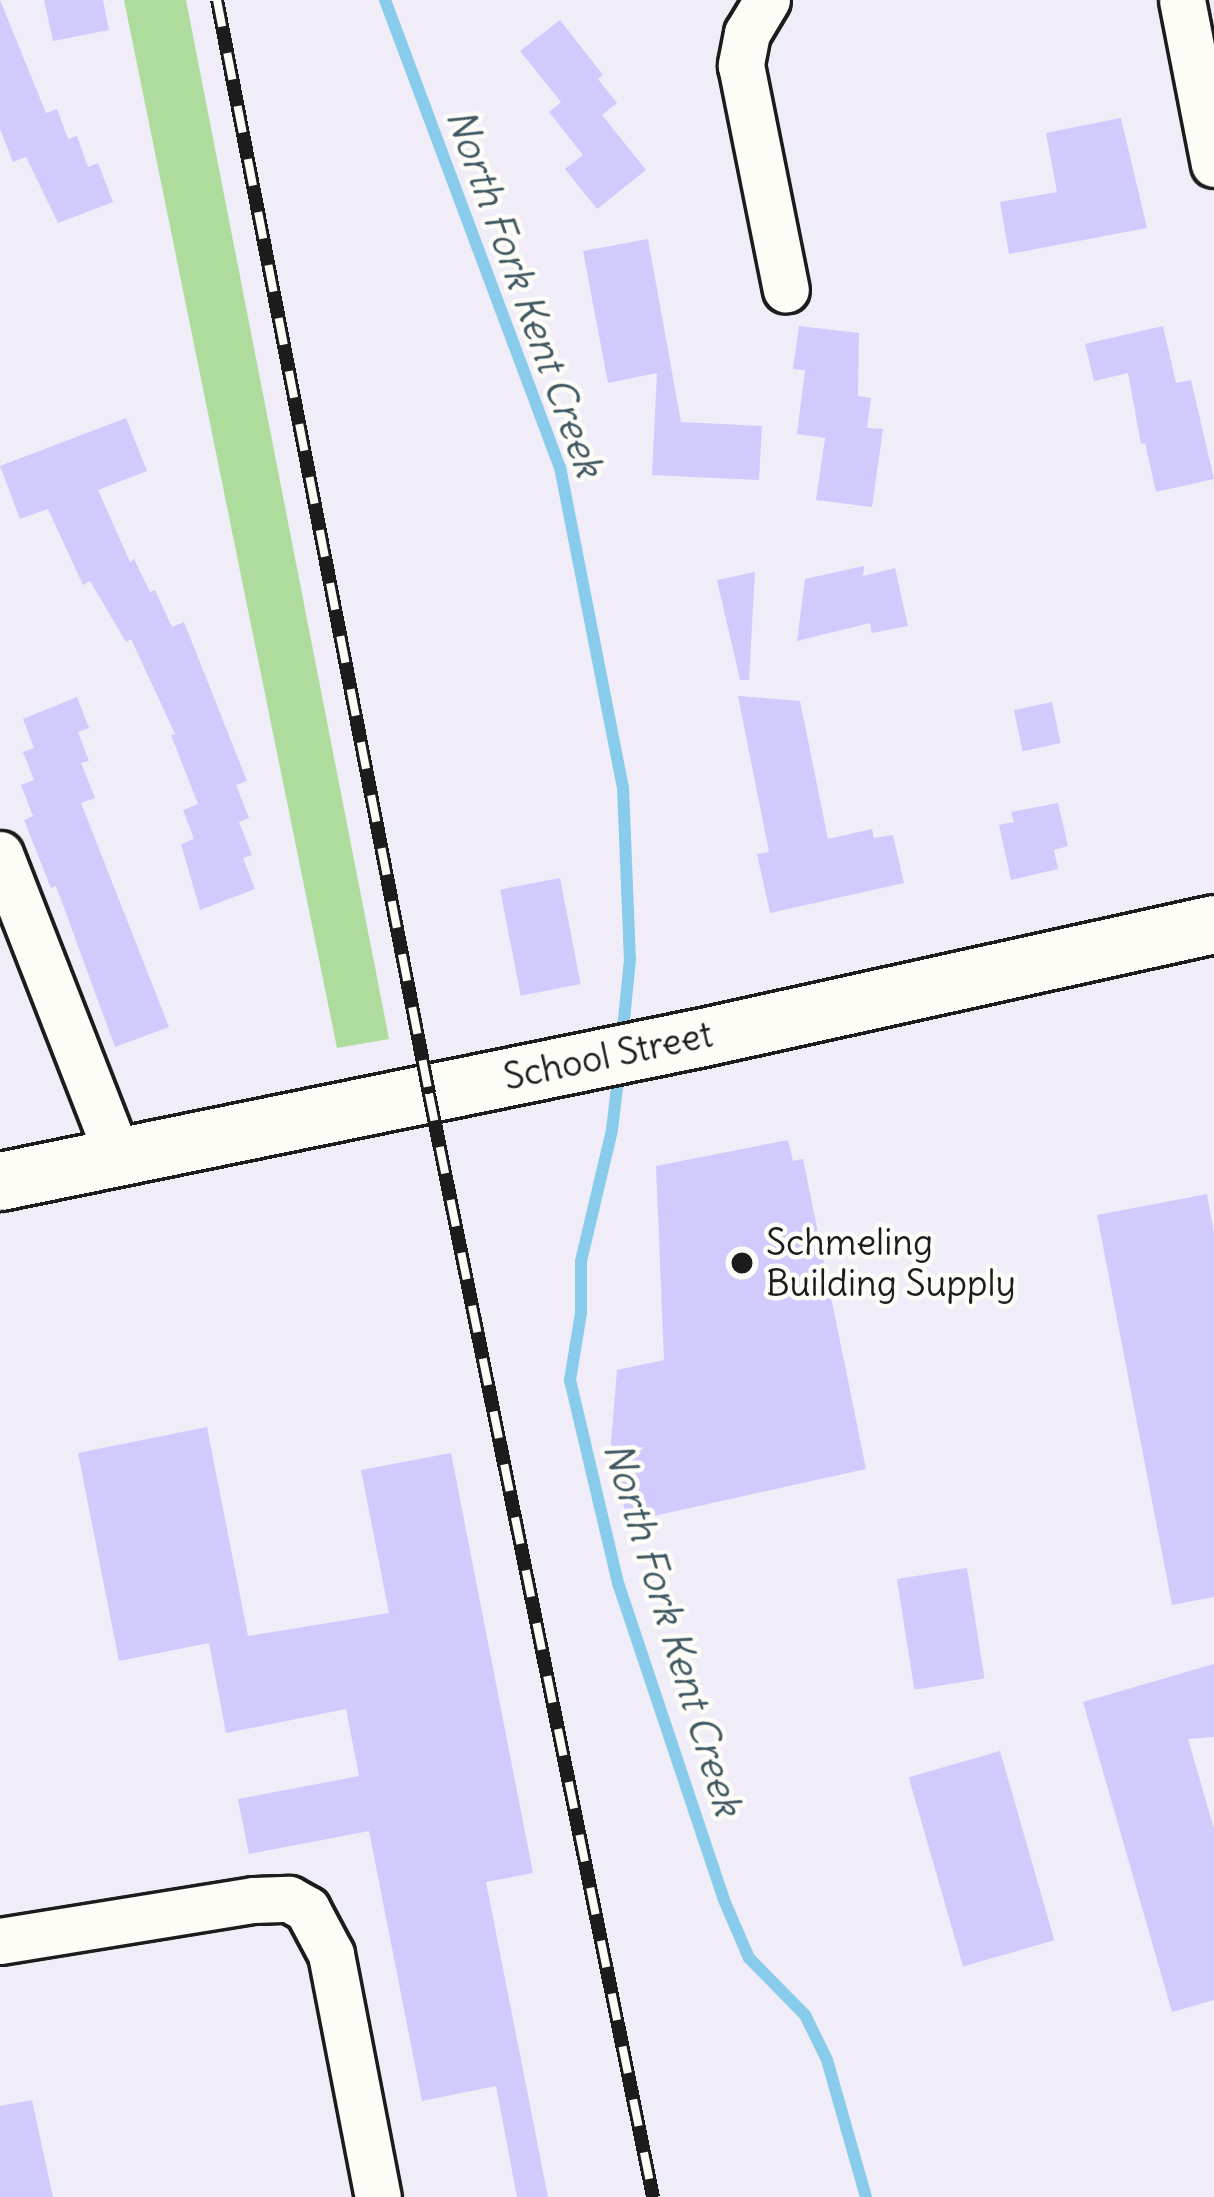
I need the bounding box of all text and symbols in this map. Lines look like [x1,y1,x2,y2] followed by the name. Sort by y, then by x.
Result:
[436,103,612,483] water label: North Fork Kent Creek
[500,1013,716,1099] street label: School Street
[766,1220,1016,1305] place label: Schmeling Building Supply
[729,1250,755,1276] marker: Schmeling Building Supply
[593,1437,751,1821] water label: North Fork Kent Creek

